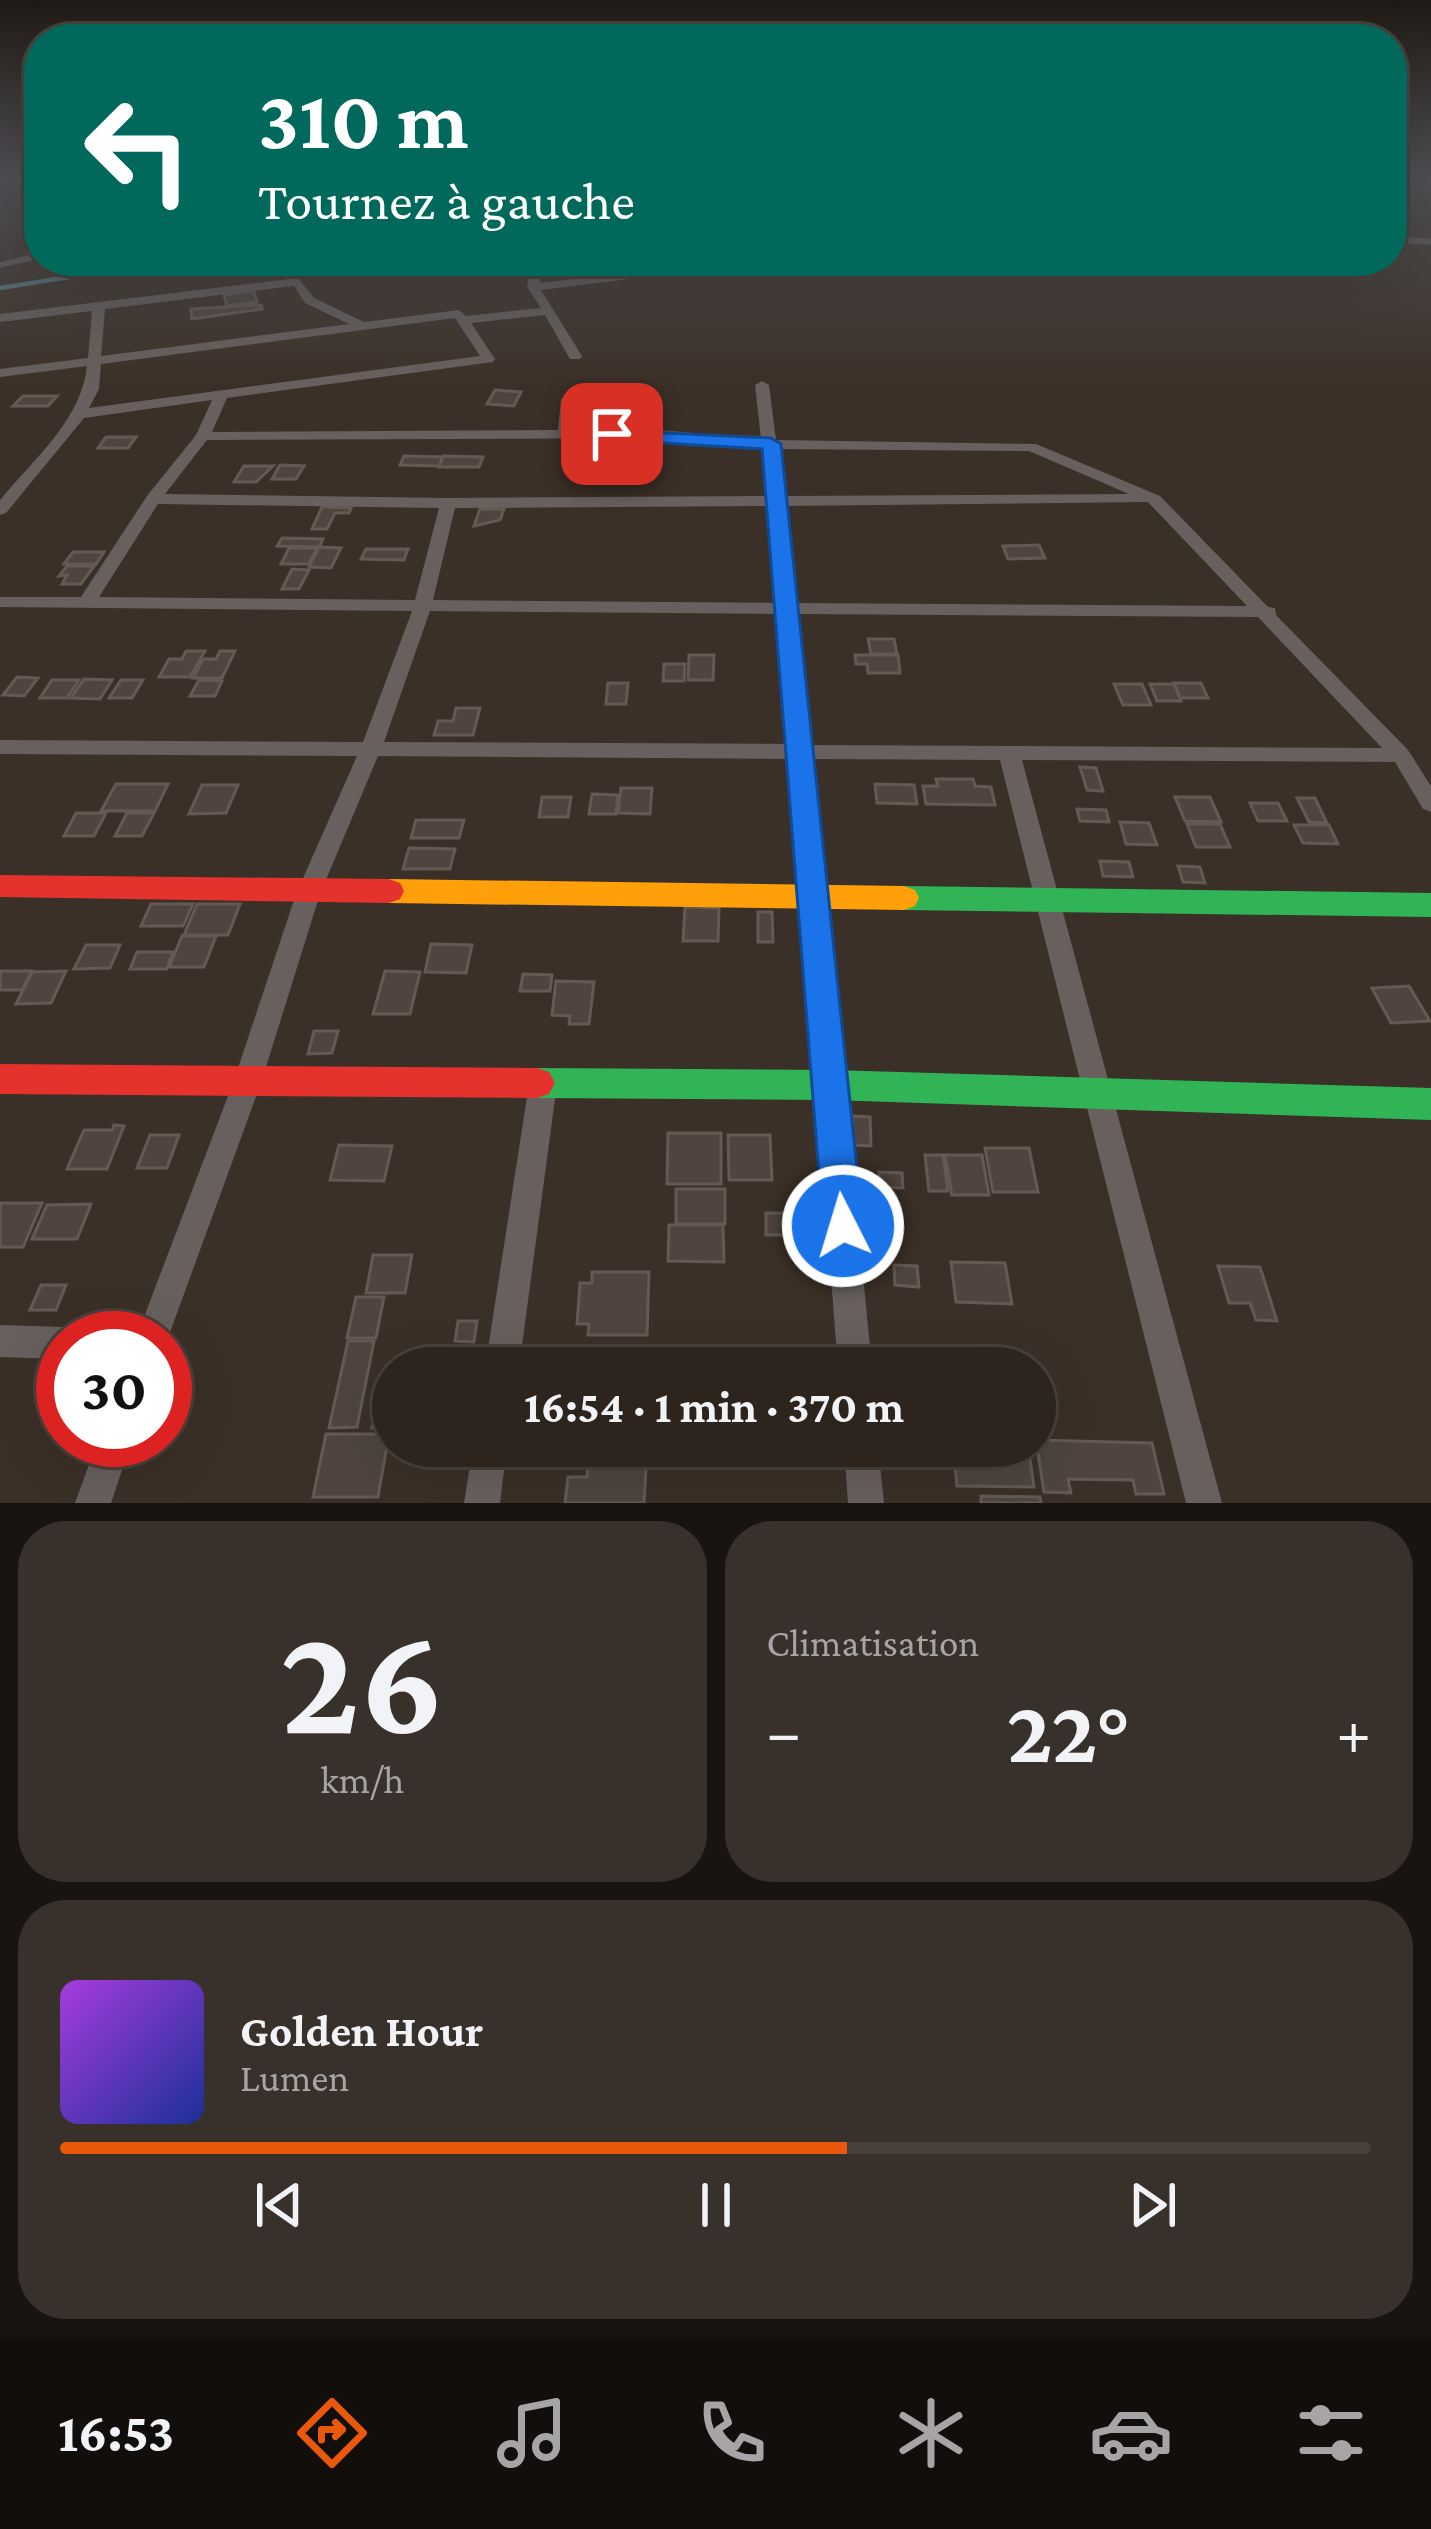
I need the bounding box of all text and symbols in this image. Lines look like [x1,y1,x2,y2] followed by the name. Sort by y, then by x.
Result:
[60,72,216,228] icon: left
[258,73,469,166] text: 310 m
[258,171,635,231] text: Tournez à gauche
[561,383,663,485] pin
[579,401,645,467] icon: arrive
[780,1163,906,1289] position arrow
[36,1311,192,1467] speed limit sign: 30
[524,1382,904,1432] text: 16:54 · 1 min · 370 m
[280,1593,445,1767] text: 26
[767,1621,979,1664] text: Climatisation
[1007,1681,1131,1781] text: 22°
[767,1695,801,1768] text: −
[1336,1695,1371,1768] text: +
[320,1758,404,1801] text: km/h
[240,2006,483,2056] text: Golden Hour
[240,2056,349,2099] text: Lumen
[246,2172,312,2238] icon: previous
[683,2172,749,2238] icon: pause
[1120,2172,1186,2238] icon: next
[290,2391,374,2475] icon: directions
[490,2391,574,2475] icon: music
[690,2391,774,2475] icon: phone
[889,2391,973,2475] icon: climate
[1089,2391,1173,2475] icon: car
[1289,2391,1373,2475] icon: filters
[58,2403,174,2463] text: 16:53

